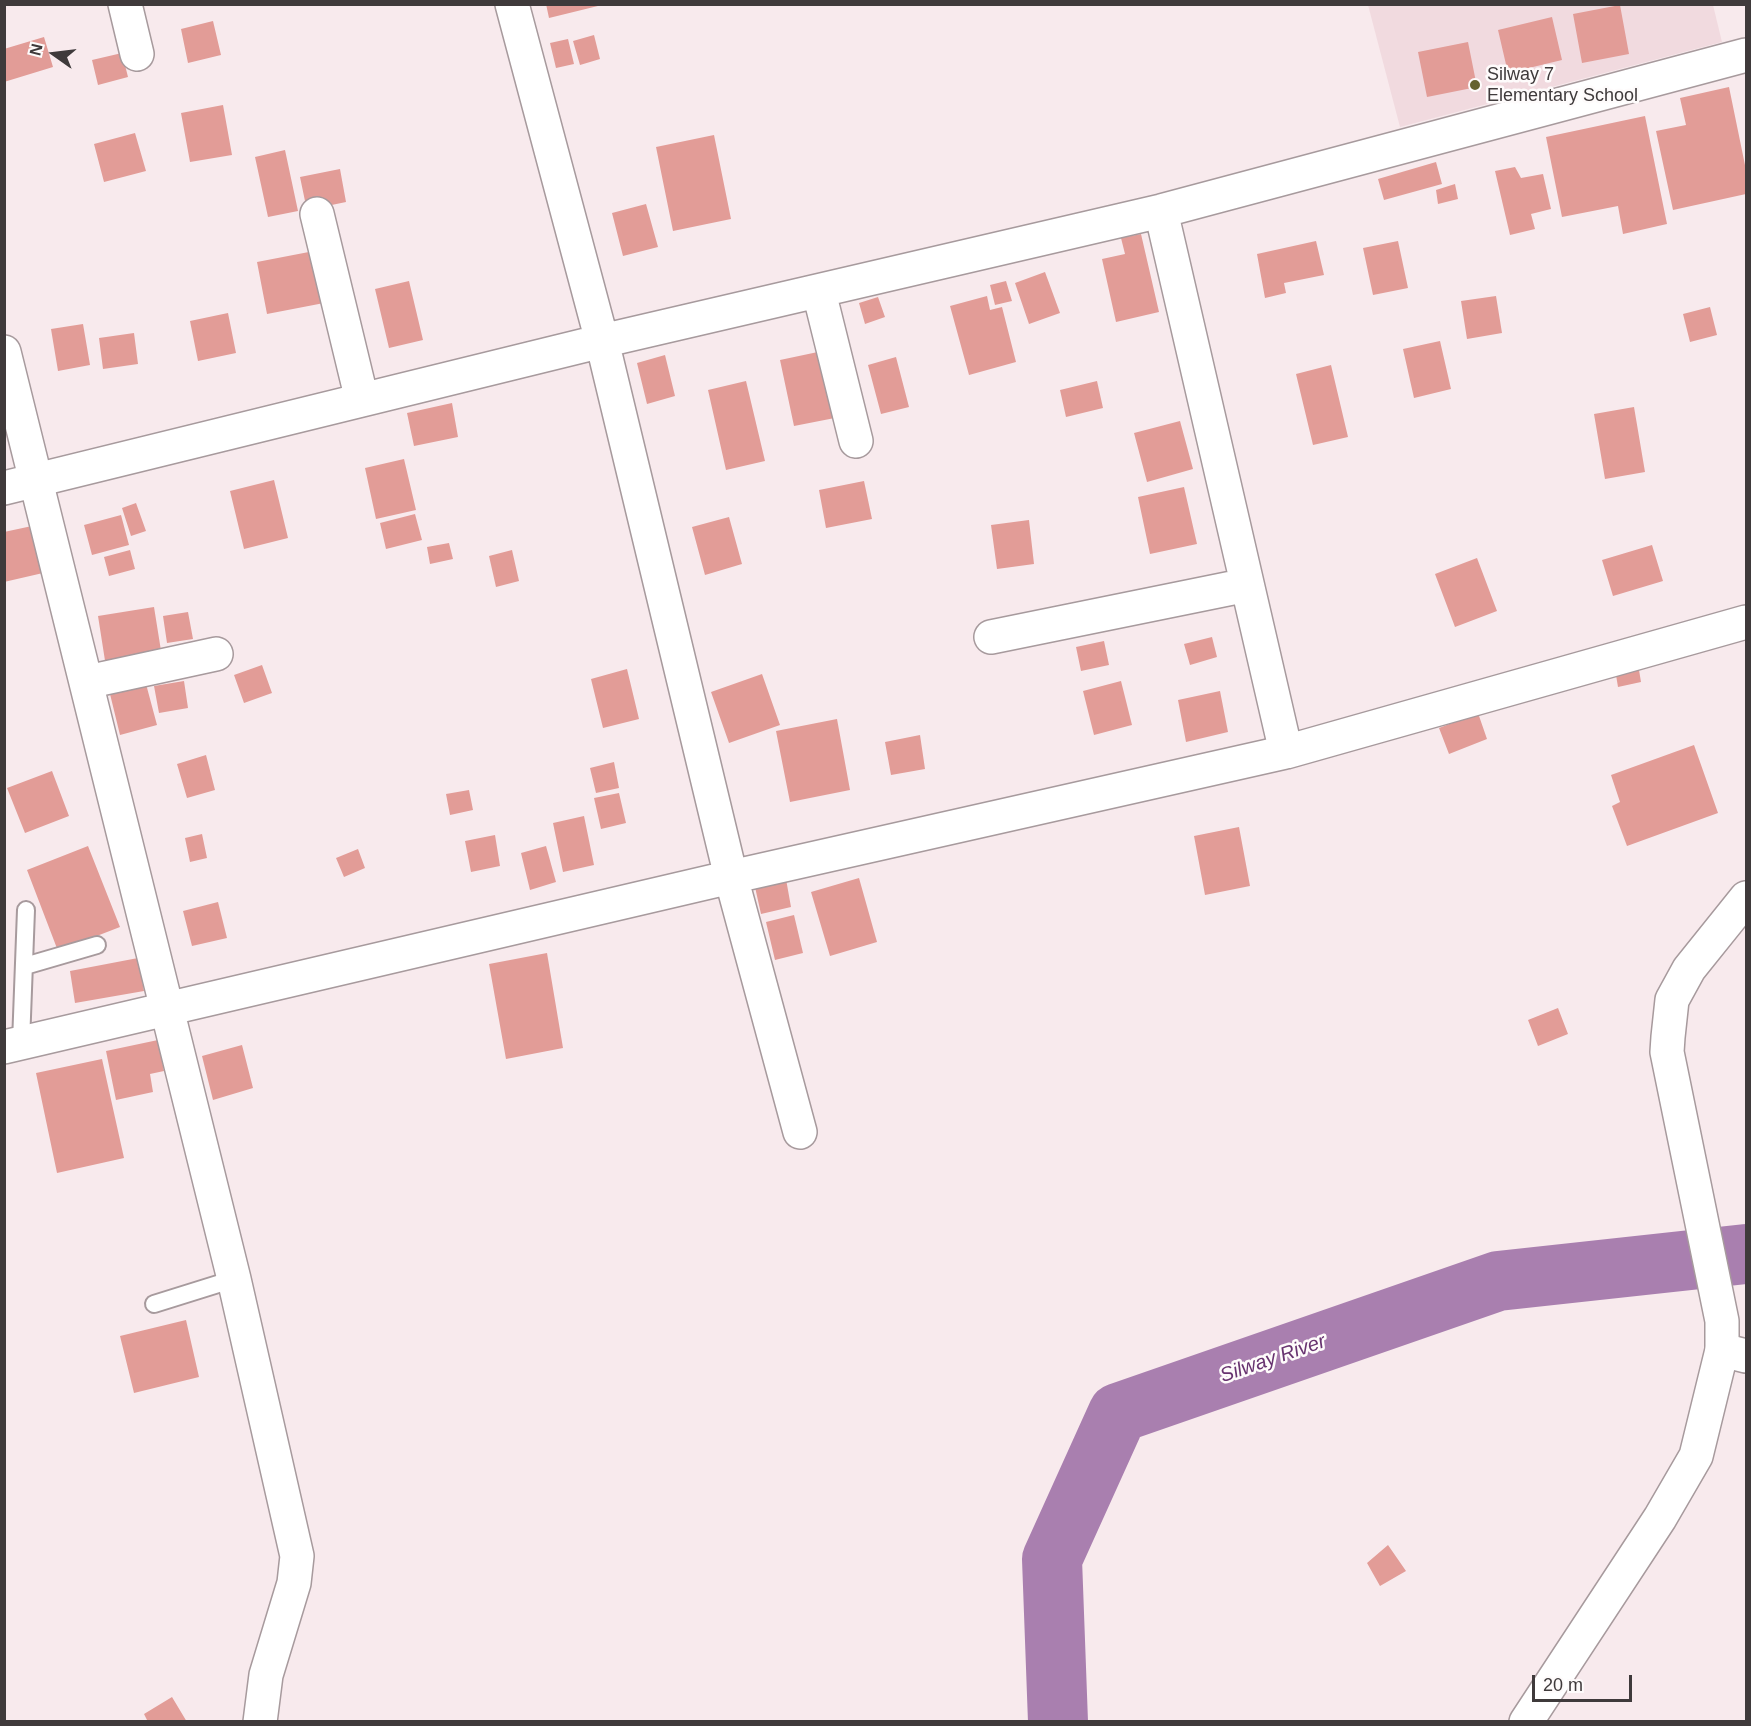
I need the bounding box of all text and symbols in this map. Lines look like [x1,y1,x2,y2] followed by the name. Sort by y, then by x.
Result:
[24,24,84,84] north arrow
[26,42,46,57] text: N
[1487,64,1638,106] place label: Silway 7 Elementary School
[1468,78,1482,92] marker: Silway 7 Elementary School
[1217,1330,1329,1388] water label: Silway River
[1535,1663,1636,1701] scale bar
[1543,1675,1583,1695] text: 20 m

